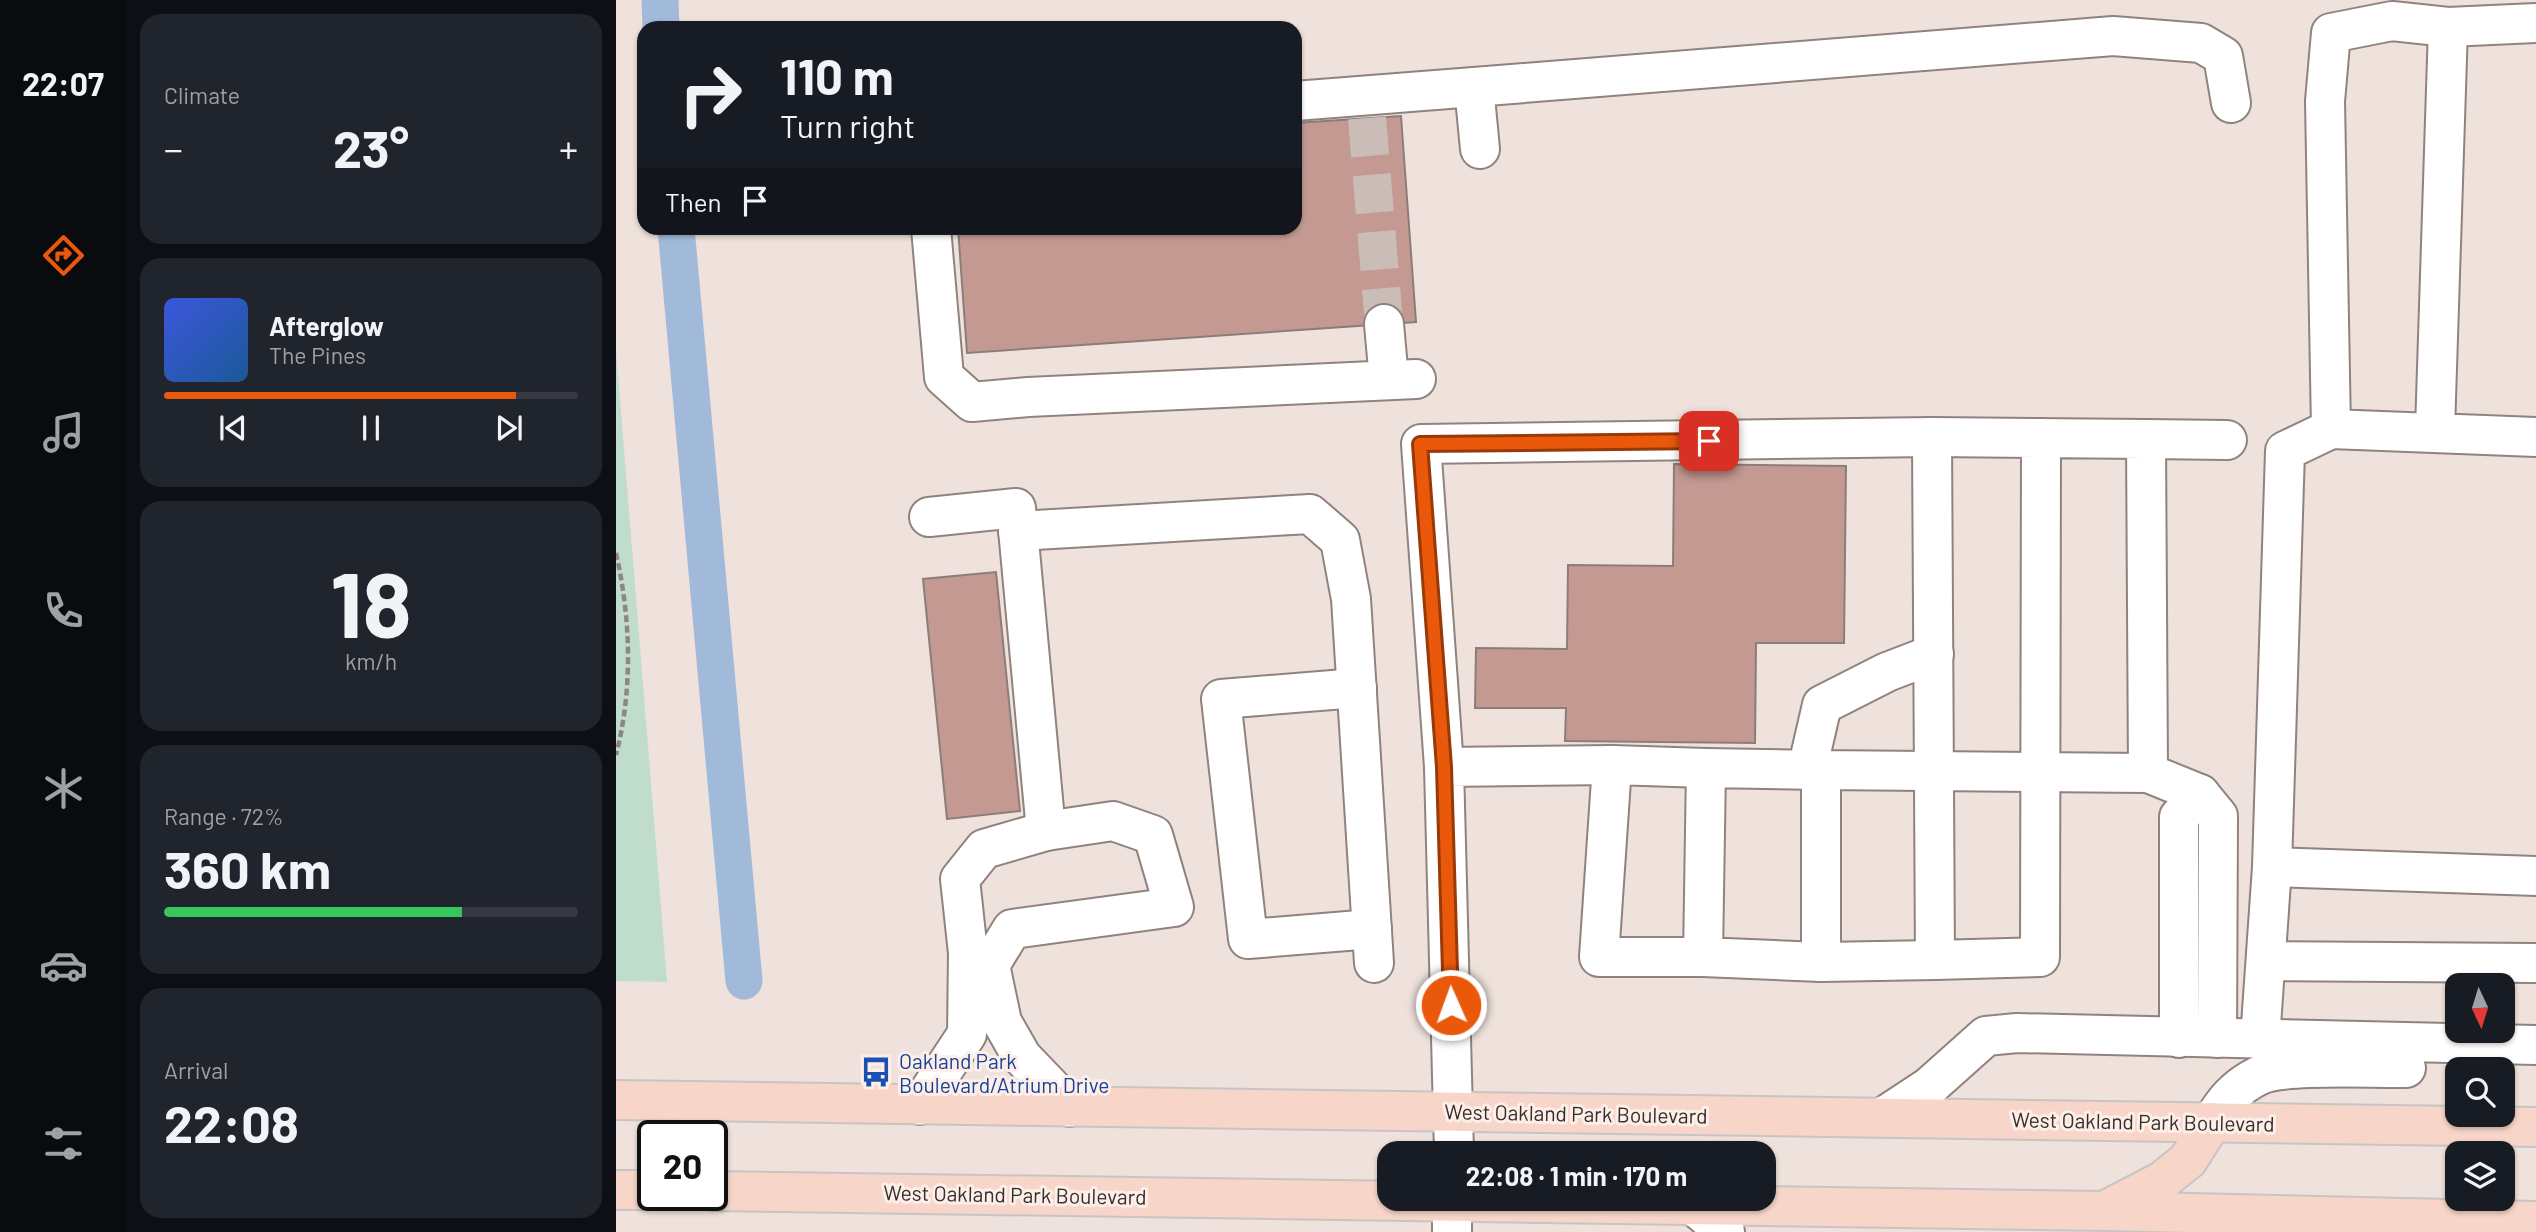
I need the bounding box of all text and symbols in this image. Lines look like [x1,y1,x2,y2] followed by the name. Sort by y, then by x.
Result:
[780,46,894,105] text: 110 m
[665,49,756,140] icon: right
[22,64,104,102] text: 22:07
[164,81,240,109] text: Climate
[780,106,915,144] text: Turn right
[333,116,409,178] text: 23°
[164,125,183,171] text: −
[559,125,578,171] text: +
[736,182,774,220] icon: arrive
[665,186,722,217] text: Then
[39,231,88,280] icon: directions
[269,310,384,341] text: Afterglow
[269,341,366,369] text: The Pines
[39,408,88,457] icon: music
[214,409,252,447] icon: previous
[352,409,390,447] icon: pause
[490,409,528,447] icon: next
[1679,411,1739,471] pin
[1690,422,1728,460] icon: arrive
[330,547,412,656] text: 18
[39,586,88,635] icon: phone
[345,647,397,675] text: km/h
[39,764,88,813] icon: climate
[164,802,284,830] text: Range · 72%
[164,837,331,899] text: 360 km
[39,941,88,990] icon: car
[1414,968,1488,1042] position arrow
[2445,973,2515,1043] north arrow
[2445,973,2515,1211] map controls
[899,1048,1110,1097] place label: Oakland Park Boulevard/Atrium Drive
[859,1055,893,1089] bus stop icon: Oakland Park Boulevard/Atrium Drive
[164,1056,228,1084] text: Arrival
[2445,1057,2515,1127] button: search
[164,1091,299,1153] text: 22:08
[1444,1098,1708,1128] street label: West Oakland Park Boulevard
[2011,1106,2275,1136] street label: West Oakland Park Boulevard
[39,1119,88,1168] icon: filters
[637,1120,728,1211] speed limit sign: 20
[2445,1141,2515,1211] button: layers
[1466,1160,1687,1191] text: 22:08 · 1 min · 170 m
[883,1179,1147,1209] street label: West Oakland Park Boulevard

